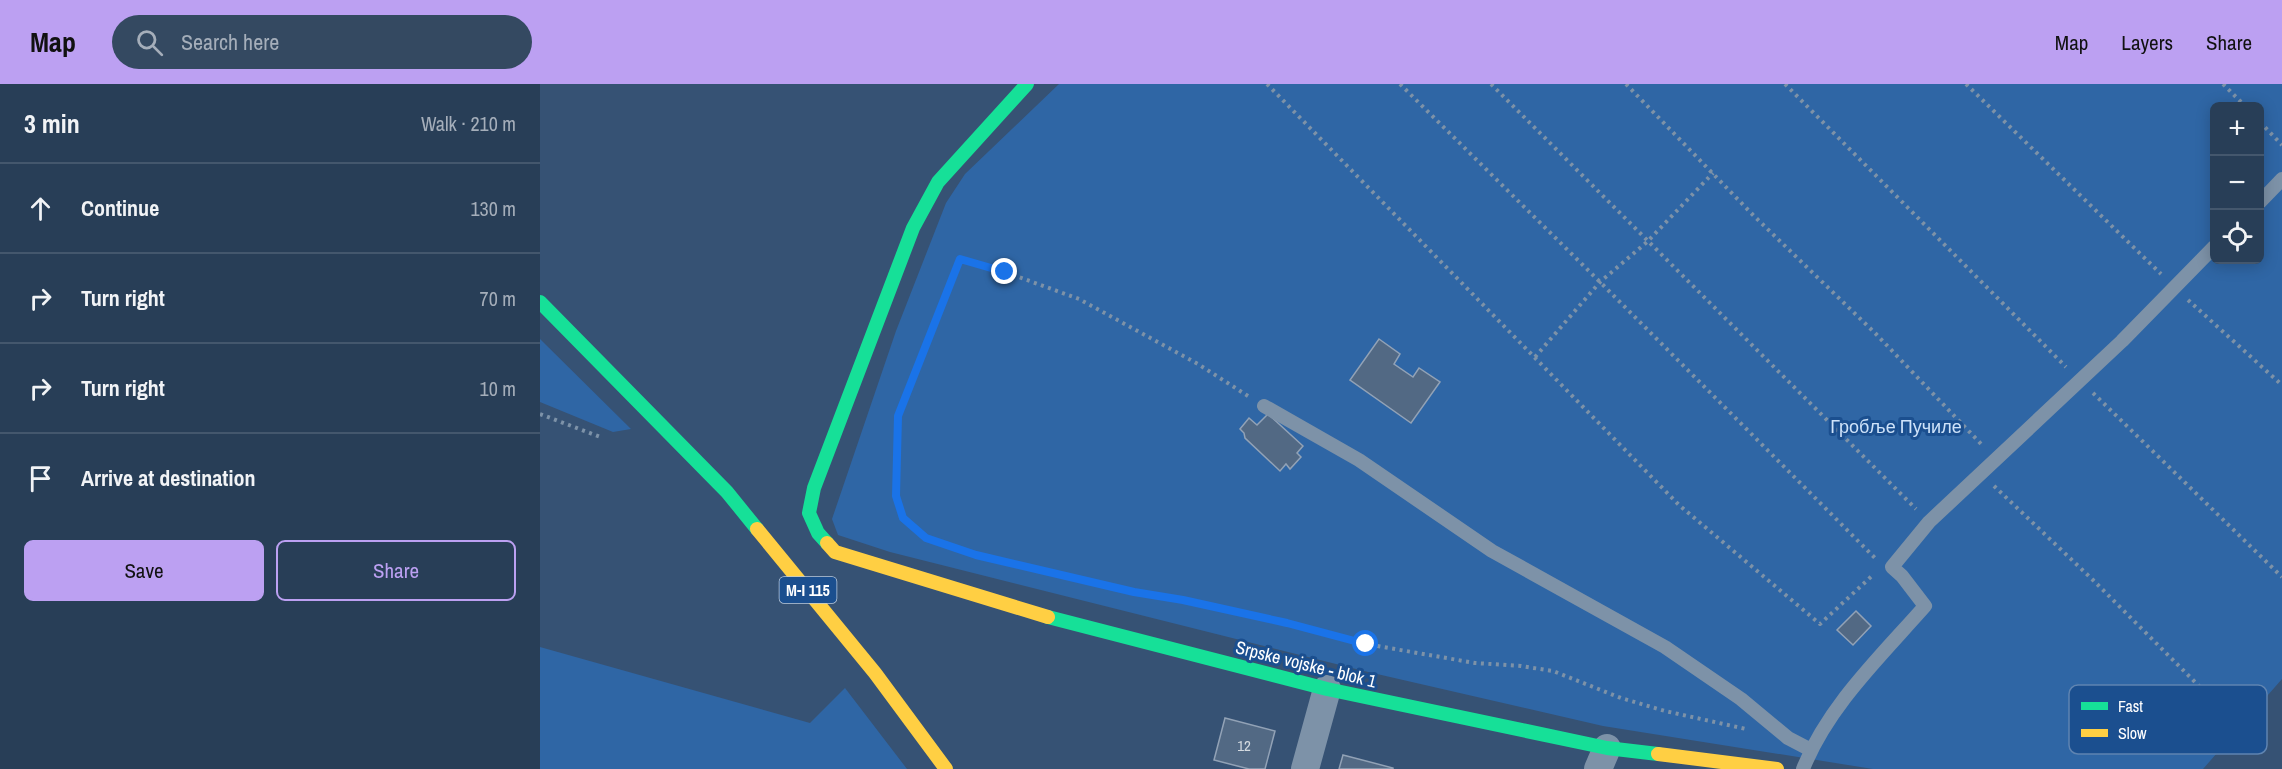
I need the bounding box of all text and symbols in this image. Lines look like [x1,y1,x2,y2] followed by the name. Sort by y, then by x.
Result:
[112,15,532,69] search box
[30,23,76,61] text: Map
[133,26,166,59] icon: search
[181,27,279,57] text: Search here
[2055,28,2088,57] text: Map
[2121,28,2173,57] text: Layers
[2206,28,2252,57] text: Share
[2210,102,2264,264] map controls
[2210,102,2264,156] button: +
[24,106,80,141] text: 3 min
[421,110,516,137] text: Walk · 210 m
[2210,156,2264,210] button: −
[24,192,57,225] icon: ahead
[81,193,159,223] text: Continue
[470,195,516,222] text: 130 m
[2210,210,2264,264] button: locate
[991,258,1017,284] route end
[24,282,57,315] icon: right
[81,283,165,313] text: Turn right
[480,285,516,312] text: 70 m
[24,372,57,405] icon: right
[81,373,165,403] text: Turn right
[480,375,516,402] text: 10 m
[1830,414,1962,439] park label: Гробље Пучиле
[24,462,57,495] icon: arrive
[81,463,255,493] text: Arrive at destination
[24,540,264,601] button: Save
[276,540,516,601] button: Share
[780,577,836,603] road number: M-I 115
[1352,630,1378,656] route start
[1233,634,1380,694] street label: Srpske vojske - blok 1
[2069,685,2267,754] legend
[2118,695,2143,717] text: Fast
[2118,722,2147,744] text: Slow
[1237,735,1251,756] house number: 12

